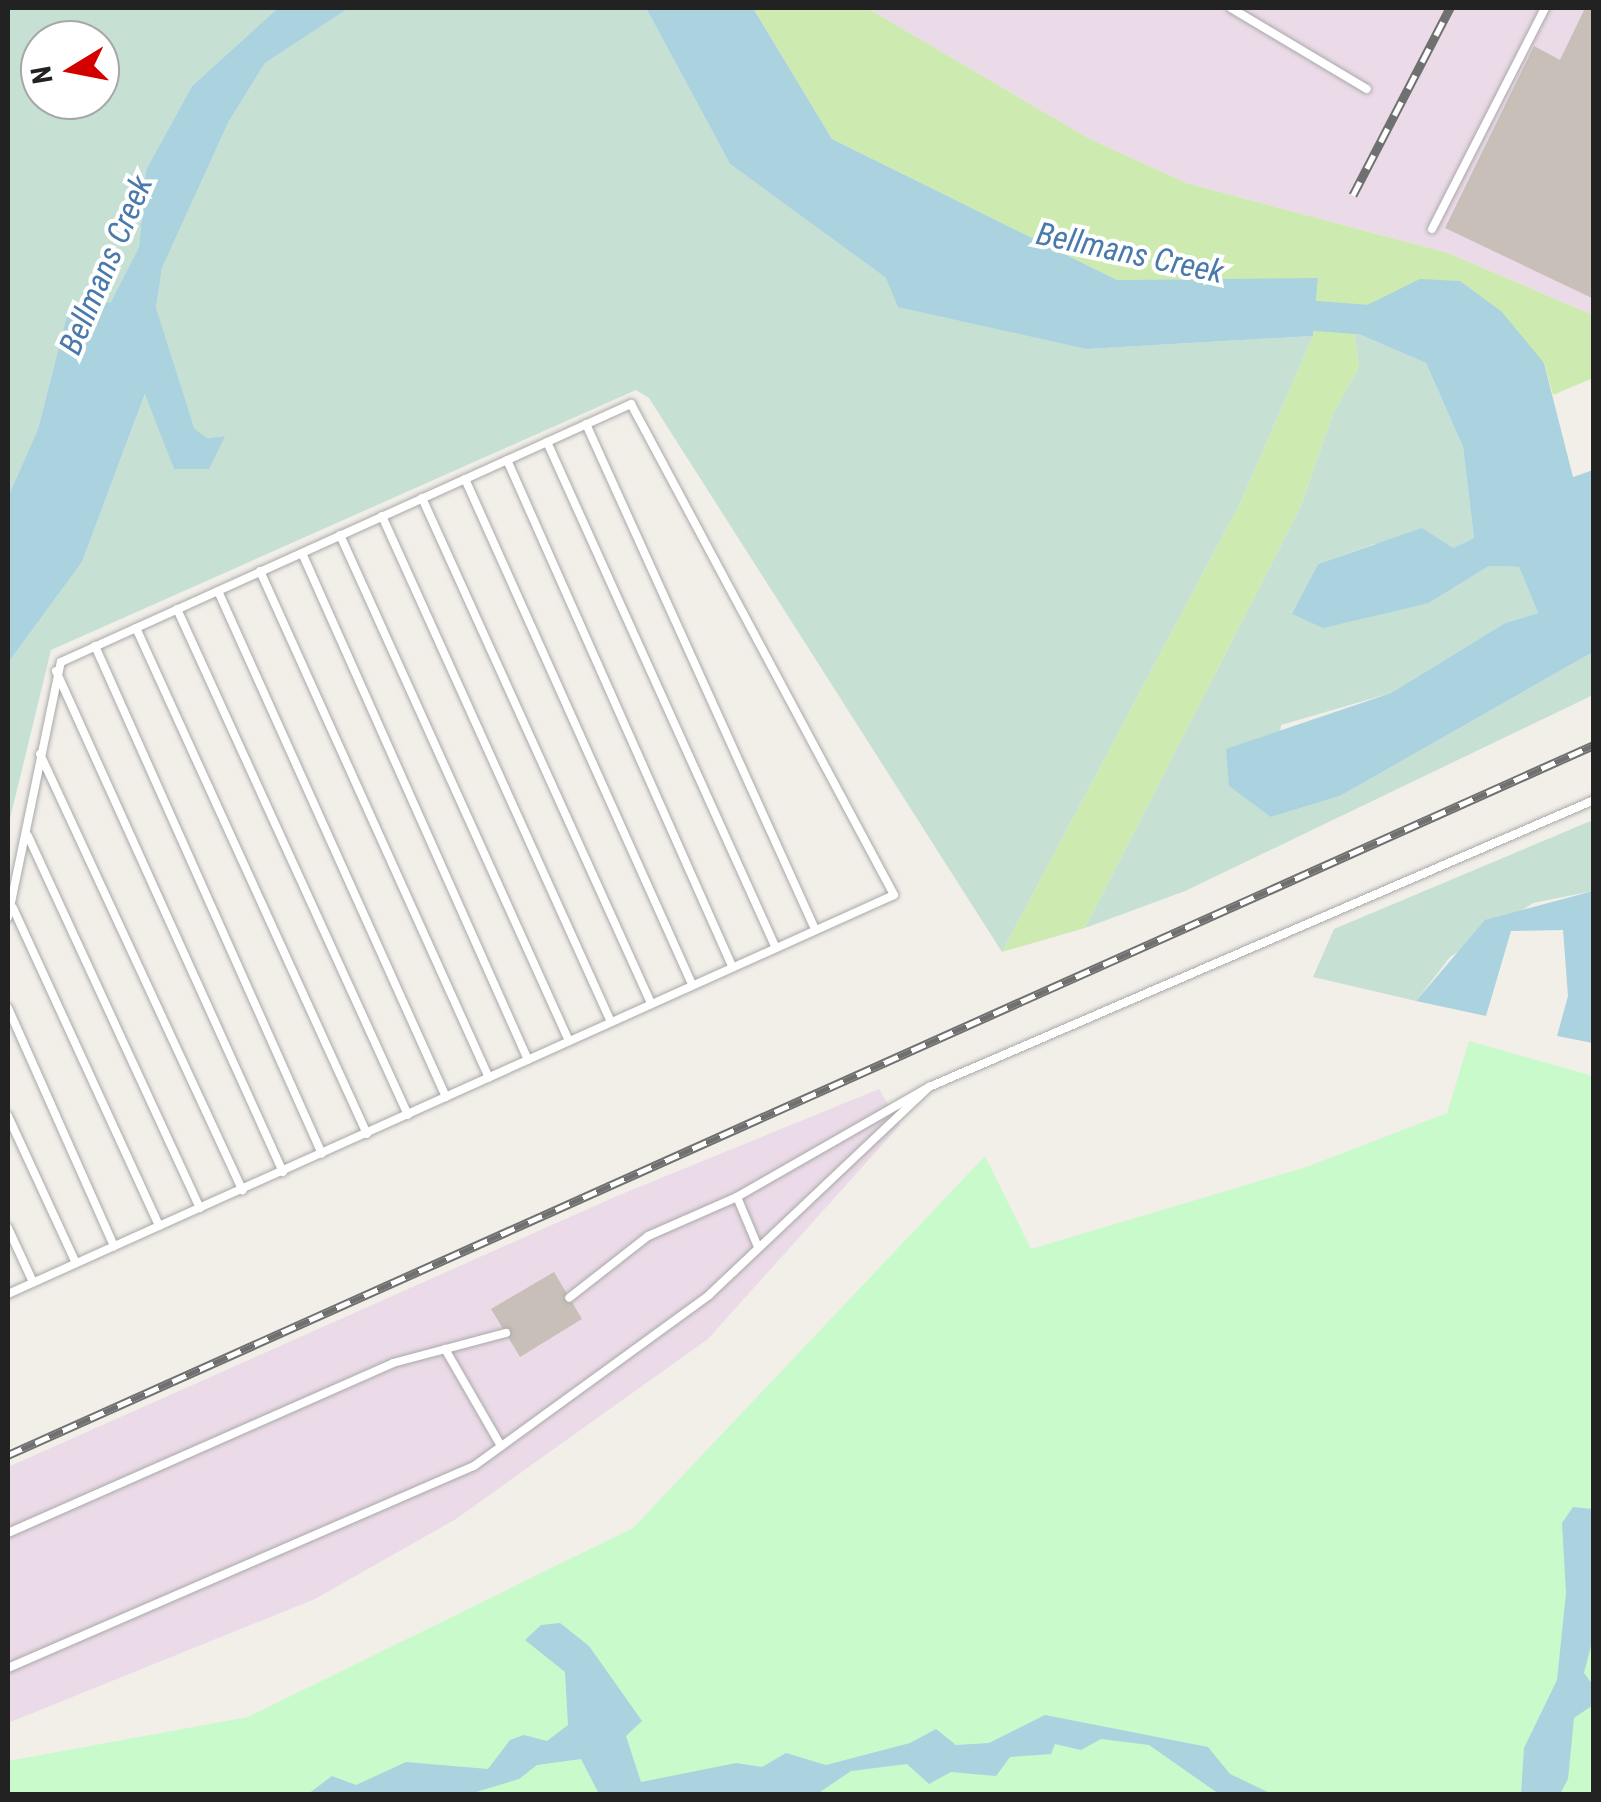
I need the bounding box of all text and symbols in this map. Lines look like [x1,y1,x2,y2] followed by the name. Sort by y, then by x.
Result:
[20,20,120,120] north arrow
[24,64,60,86] text: N
[51,170,161,360] water label: Bellmans Creek
[1033,214,1227,292] water label: Bellmans Creek

